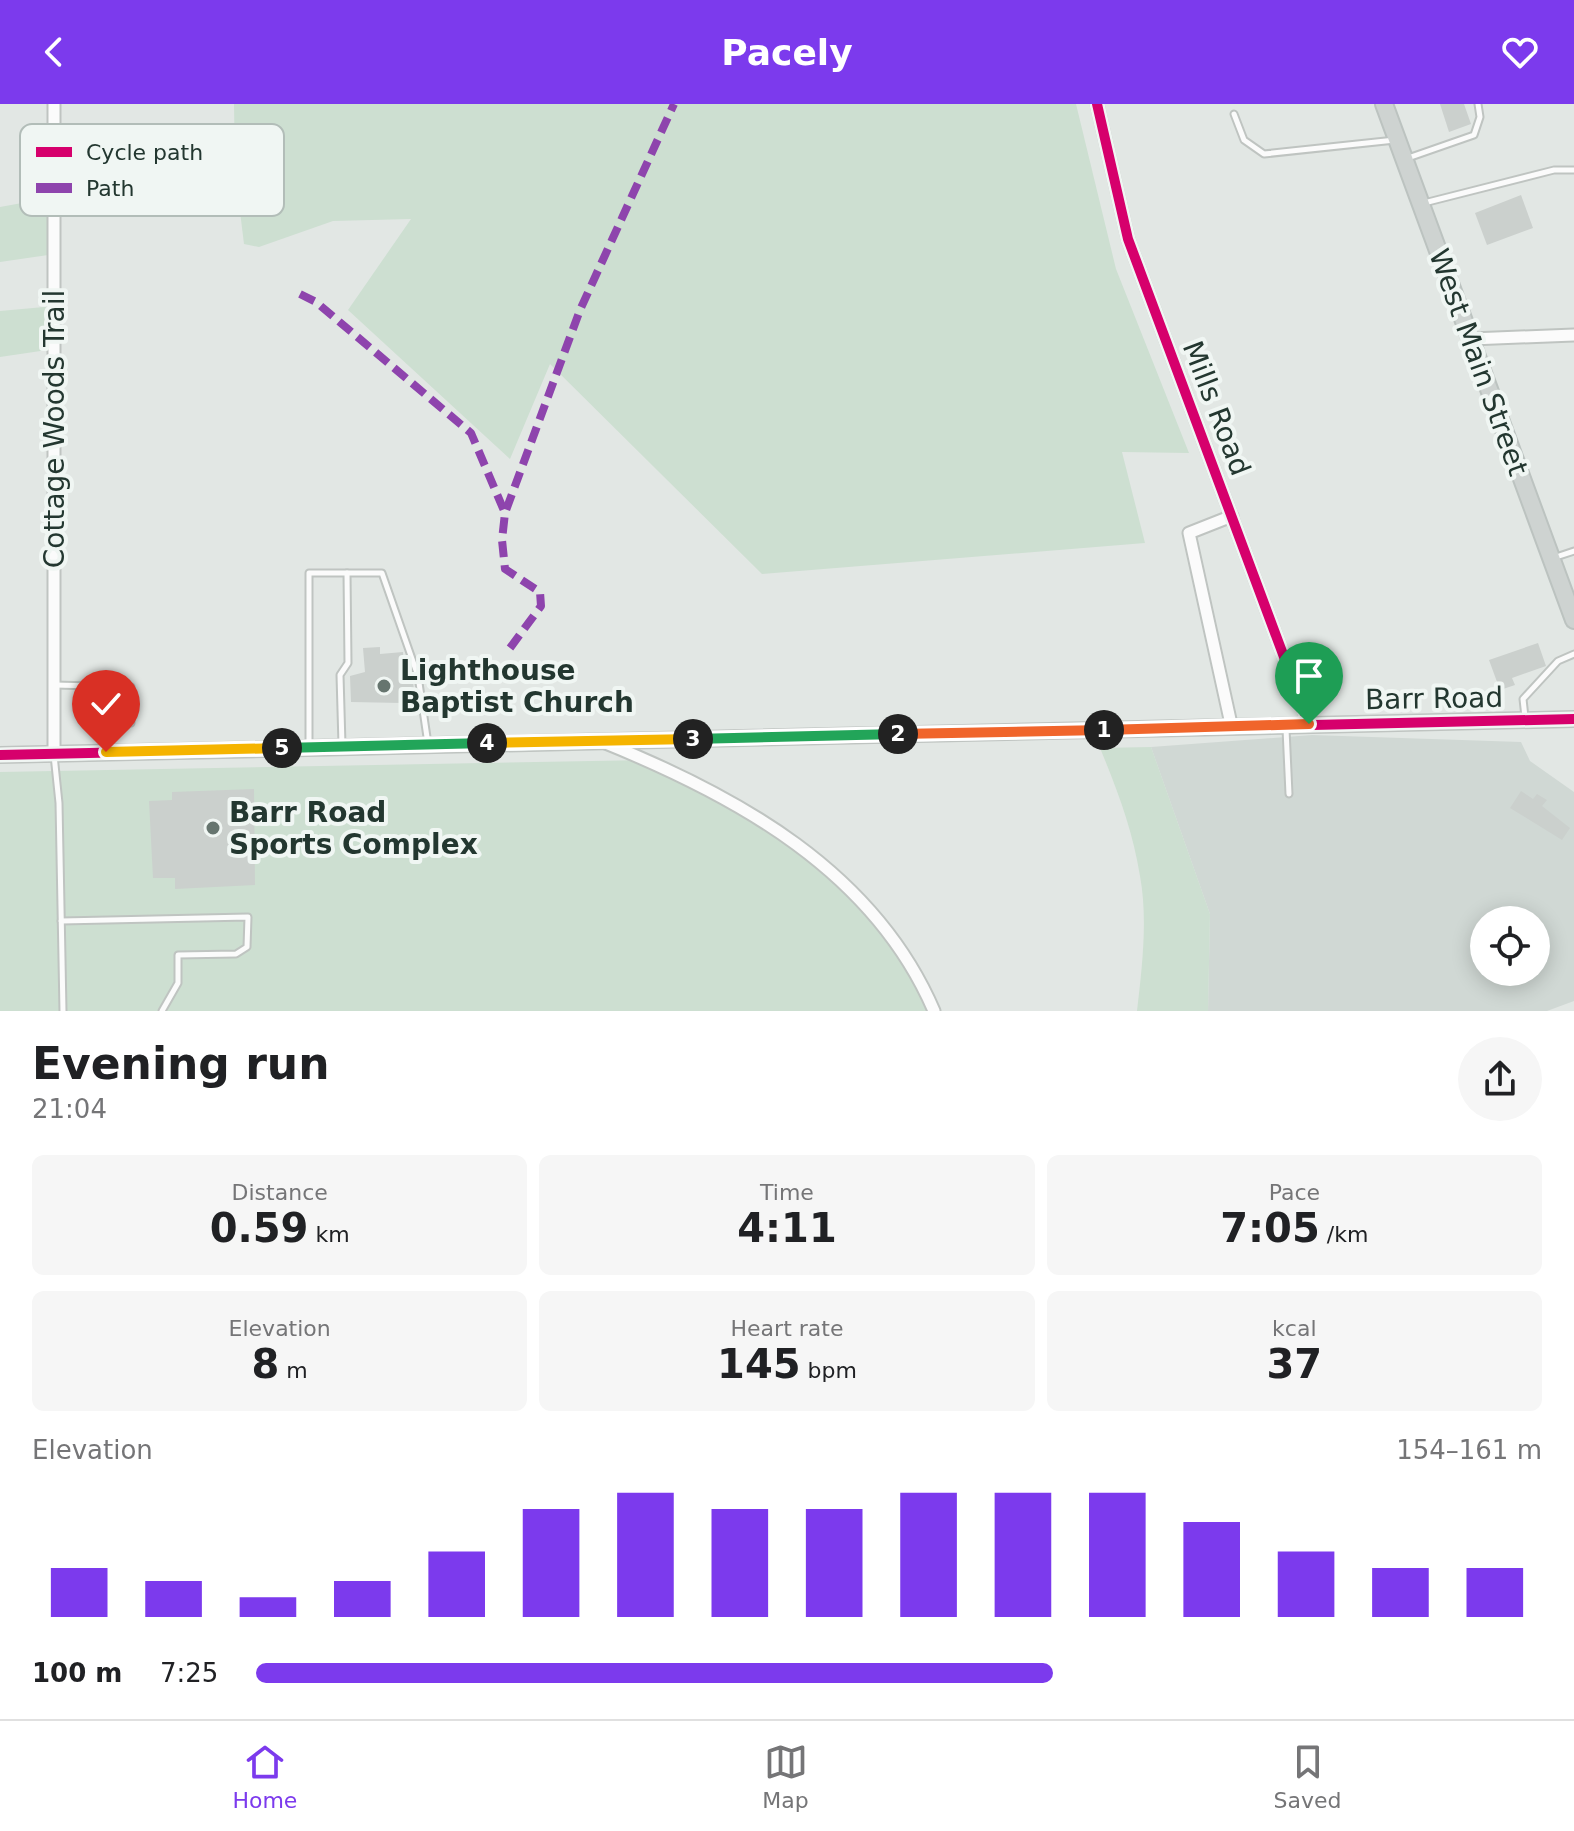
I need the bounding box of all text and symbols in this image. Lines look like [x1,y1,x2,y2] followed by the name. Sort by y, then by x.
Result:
[32,30,76,74] icon: back
[1498,30,1542,74] icon: heart
[721,32,853,73] text: Pacely
[20,124,284,216] legend
[86,140,203,165] text: Cycle path
[86,176,134,201] text: Path
[1422,244,1535,480] street label: West Main Street
[38,290,71,568] street label: Cottage Woods Trail
[1176,336,1257,480] street label: Mills Road
[1275,642,1343,724] pin
[400,654,634,719] place label: Lighthouse Baptist Church
[1287,654,1331,698] icon: arrive
[72,670,140,752] pin
[375,677,393,695] marker: Lighthouse Baptist Church
[1365,681,1503,716] street label: Barr Road
[84,682,128,726] icon: check
[1084,710,1124,750] pin: 1
[878,714,918,754] pin: 2
[1096,717,1112,742] text: 1
[673,719,713,759] pin: 3
[890,721,906,746] text: 2
[467,723,507,763] pin: 4
[685,726,701,751] text: 3
[262,728,302,768] pin: 5
[479,730,495,755] text: 4
[274,735,290,760] text: 5
[229,796,478,861] place label: Barr Road Sports Complex
[204,819,222,837] marker: Barr Road Sports Complex
[1470,906,1550,986] map controls
[1470,906,1550,986] button: locate
[1458,1037,1542,1121] button: share
[32,1038,329,1089] text: Evening run
[32,1094,107,1124] text: 21:04
[232,1180,328,1205] text: Distance
[760,1180,814,1205] text: Time
[1269,1180,1320,1205] text: Pace
[210,1205,308,1251] text: 0.59
[737,1205,837,1251] text: 4:11
[1220,1205,1320,1251] text: 7:05
[308,1222,350,1247] text: km
[1320,1222,1368,1247] text: /km
[229,1316,331,1341] text: Elevation
[731,1316,843,1341] text: Heart rate
[1272,1316,1317,1341] text: kcal
[252,1341,279,1387] text: 8
[717,1341,801,1387] text: 145
[1266,1341,1322,1387] text: 37
[279,1358,308,1383] text: m
[801,1358,857,1383] text: bpm
[32,1435,153,1465] text: Elevation
[1396,1435,1542,1465] text: 154–161 m
[32,1658,122,1688] text: 100 m
[160,1658,218,1688] text: 7:25
[232,1740,297,1813] tab: Home
[762,1740,809,1813] tab: Map
[1274,1740,1342,1813] tab: Saved

